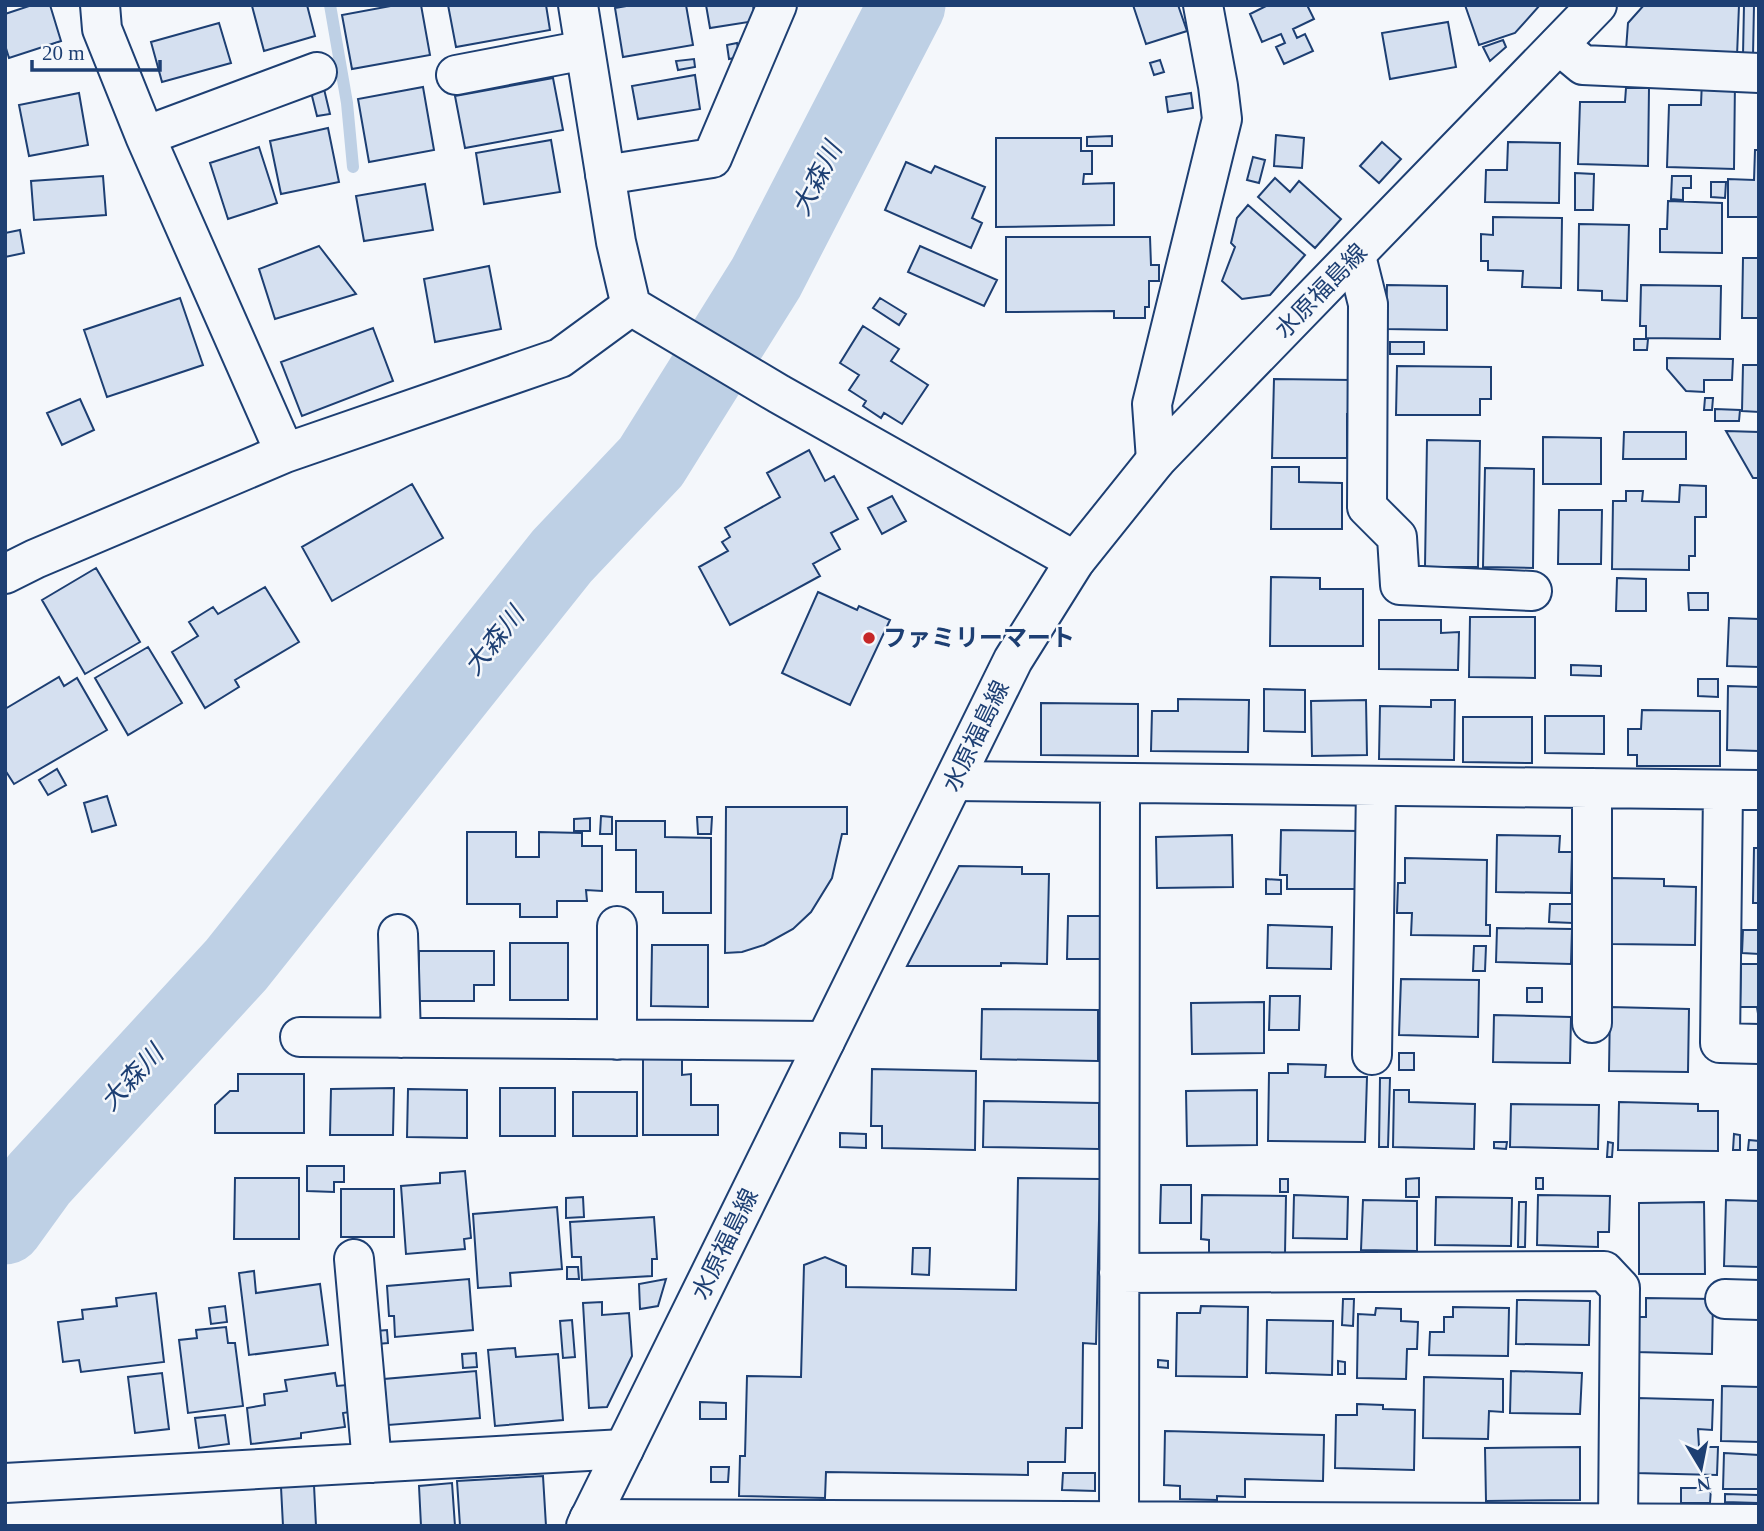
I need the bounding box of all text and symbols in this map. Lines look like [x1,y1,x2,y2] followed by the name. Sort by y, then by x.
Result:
[32,28,159,72] scale bar
[42,41,85,65] text: 20 m
[786,135,849,220] water label: 大森川
[1270,239,1372,343] street label: 水原福島線
[458,599,532,680] water label: 大森川
[883,625,1075,651] place label: ファミリーマート
[861,630,877,646] marker: ファミリーマート
[938,676,1014,796] street label: 水原福島線
[95,1037,171,1116] water label: 大森川
[687,1184,763,1304] street label: 水原福島線
[1666,1433,1736,1503] north arrow
[1695,1473,1712,1496] text: N

